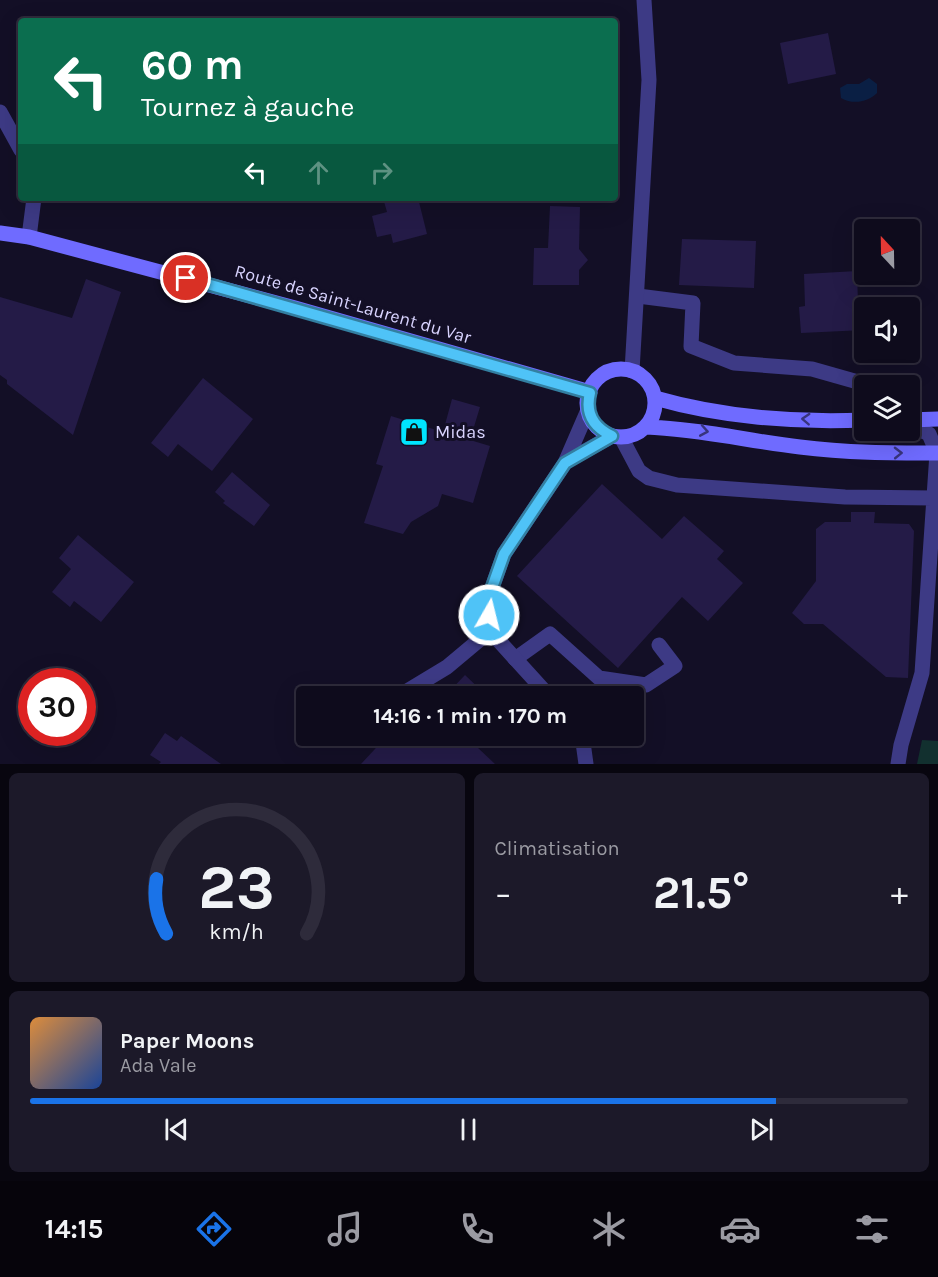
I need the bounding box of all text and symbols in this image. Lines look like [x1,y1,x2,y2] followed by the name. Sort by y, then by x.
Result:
[141,40,244,90] text: 60 m
[42,42,120,120] icon: left
[141,91,354,123] text: Tournez à gauche
[239,156,272,189] icon: left
[302,156,335,189] icon: ahead
[365,156,398,189] icon: right
[854,219,920,285] north arrow
[854,219,920,441] map controls
[160,252,211,303] pin
[232,260,474,348] street label: Route de Saint-Laurent du Var
[169,261,202,294] icon: arrive
[854,297,920,363] button: sound
[854,375,920,441] button: layers
[801,413,810,426] one-way arrow
[398,416,430,448] shop icon: Midas
[435,421,486,443] place label: Midas
[699,424,709,437] one-way arrow
[893,447,902,459] one-way arrow
[457,583,521,647] position arrow
[18,668,96,746] speed limit sign: 30
[373,703,567,729] text: 14:16 · 1 min · 170 m
[495,837,620,860] text: Climatisation
[198,851,275,924] text: 23
[653,867,750,919] text: 21.5°
[495,874,512,912] text: −
[891,874,908,912] text: +
[210,920,264,945] text: km/h
[120,1028,254,1054] text: Paper Moons
[120,1054,197,1077] text: Ada Vale
[160,1113,193,1146] icon: previous
[452,1113,485,1146] icon: pause
[745,1113,778,1146] icon: next
[193,1208,235,1250] icon: directions
[324,1208,366,1250] icon: music
[456,1208,498,1250] icon: phone
[588,1208,630,1250] icon: climate
[719,1208,761,1250] icon: car
[851,1208,893,1250] icon: filters
[45,1213,103,1245] text: 14:15

